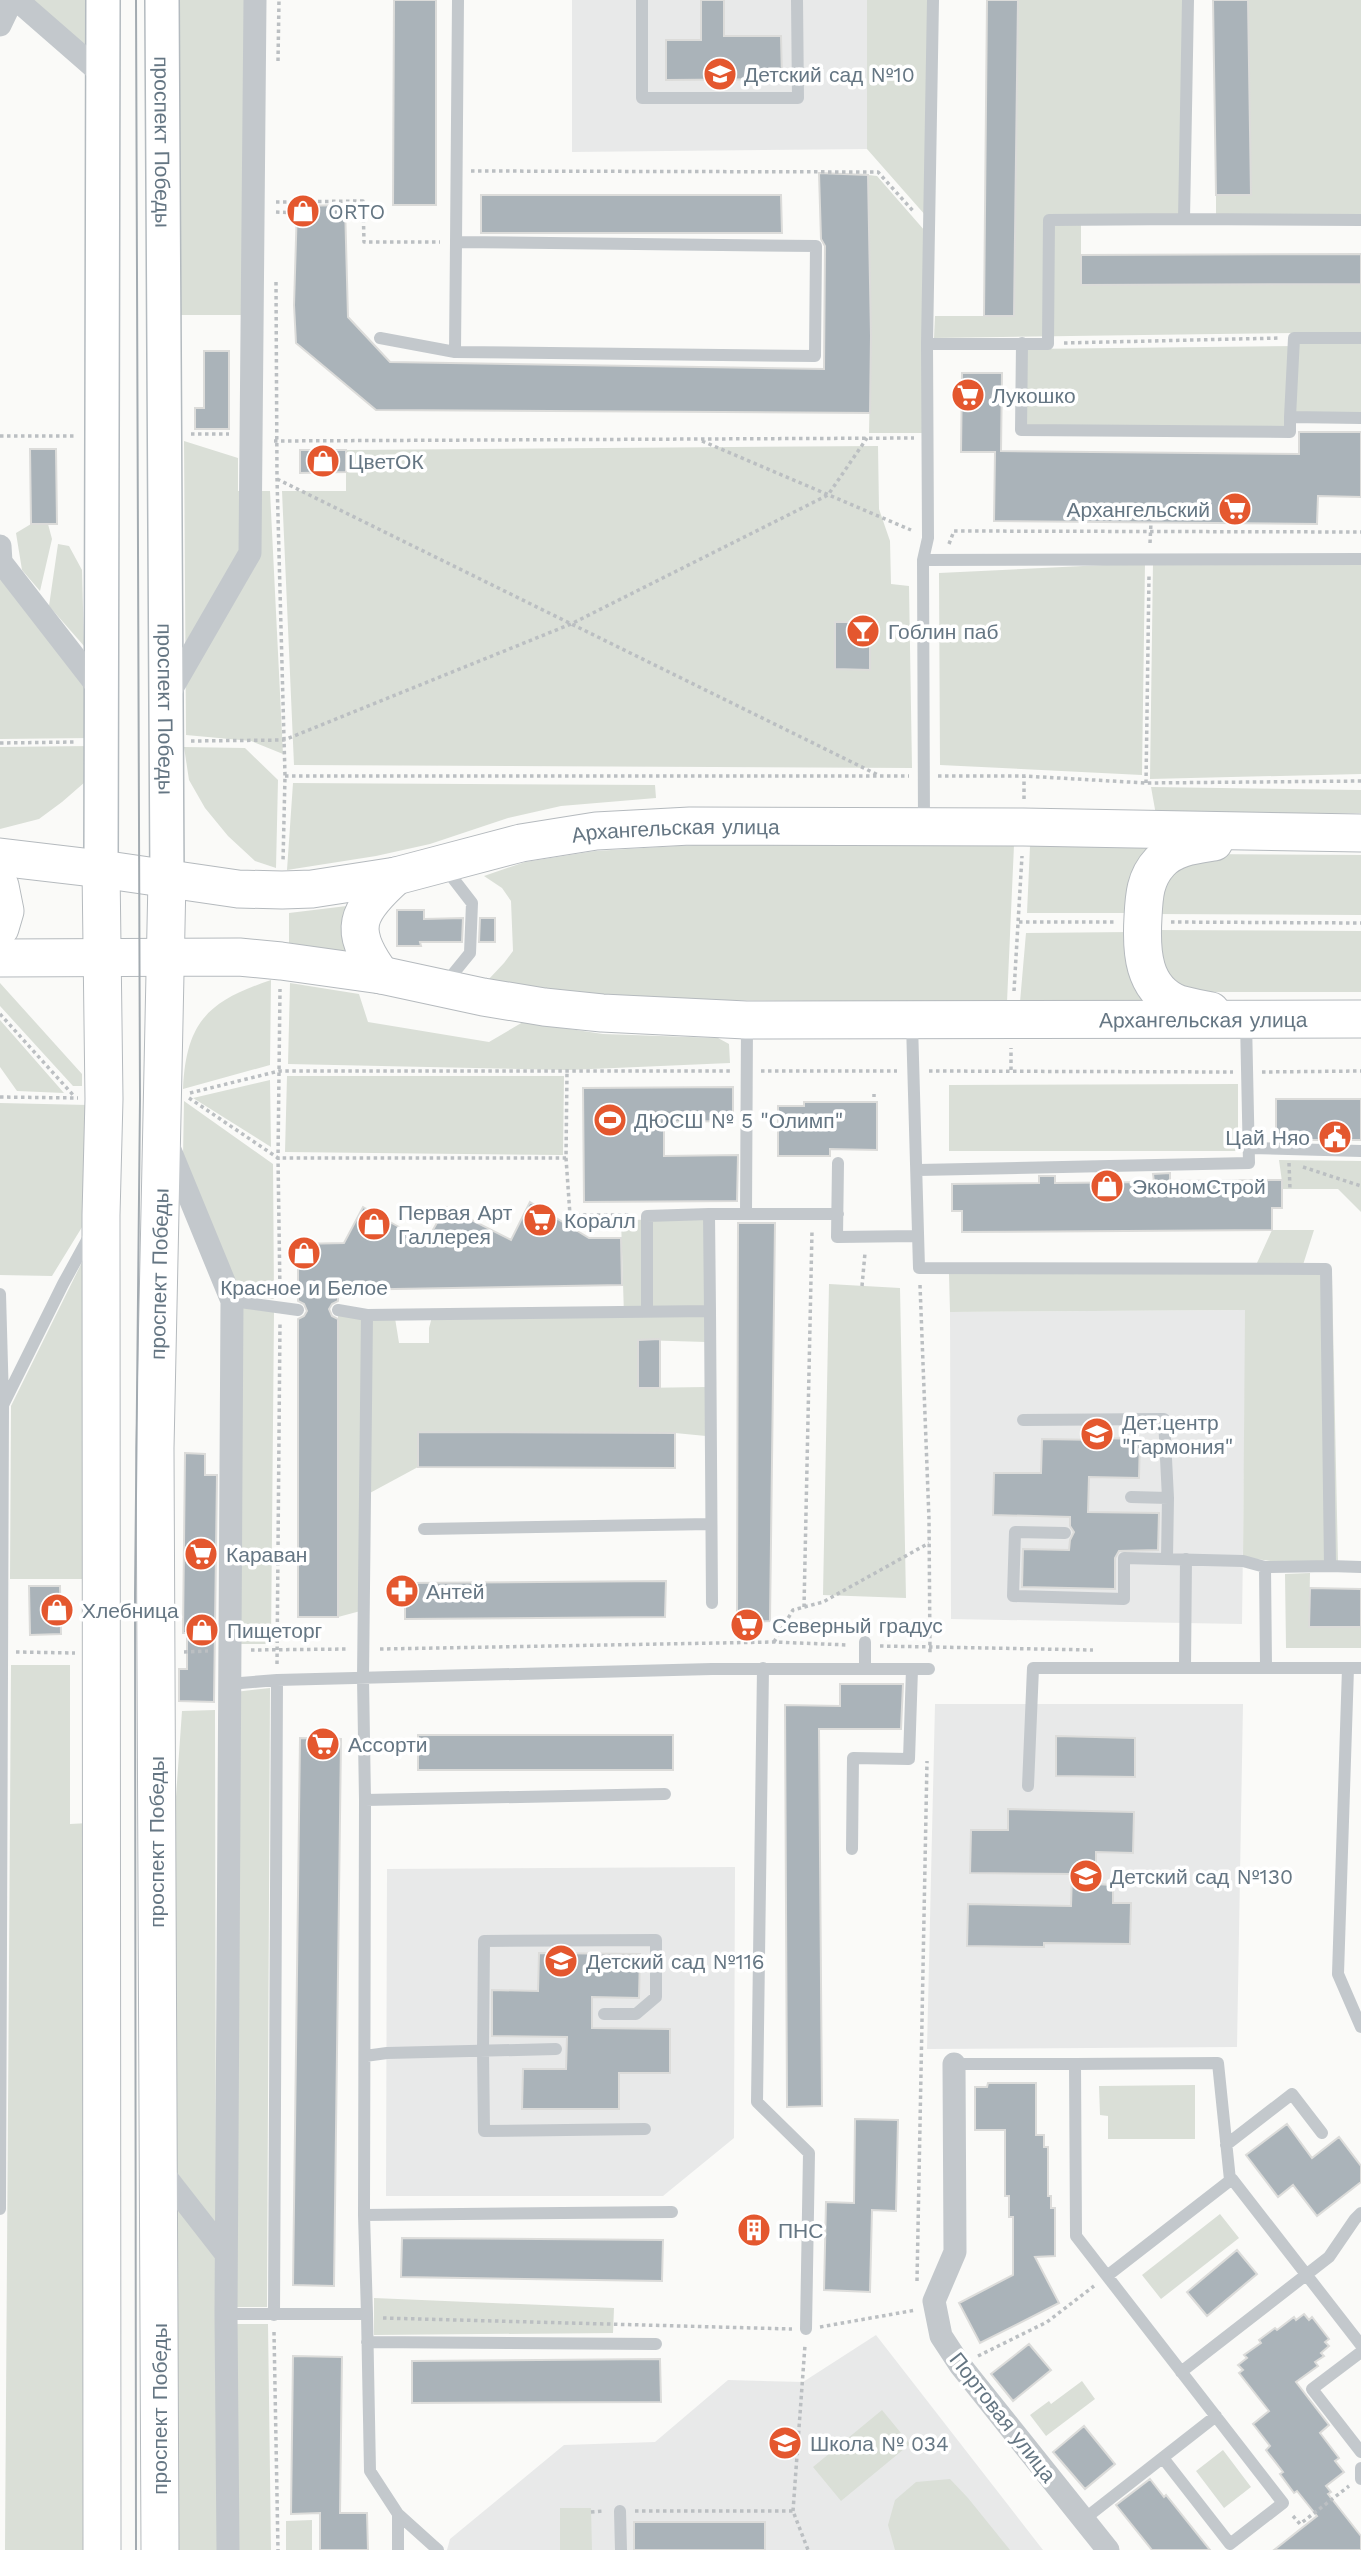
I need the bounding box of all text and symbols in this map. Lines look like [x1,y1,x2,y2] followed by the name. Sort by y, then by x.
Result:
[701,55,739,93] school or university icon: Детский сад №10
[150,56,176,228] street label: проспект Победы
[744,62,915,87] place label: Детский сад №10
[284,192,322,230] shop icon: ORTO
[328,199,385,224] place label: ORTO
[949,376,987,414] supermarket icon: Лукошко
[992,383,1076,408] place label: Лукошко
[304,442,342,480] shop icon: ЦветОК
[348,449,424,474] place label: ЦветОК
[1216,490,1254,528] supermarket icon: Архангельский
[1066,497,1210,522] place label: Архангельский
[844,612,882,650] bar icon: Гоблин паб
[888,619,999,644] place label: Гоблин паб
[153,623,179,795] street label: проспект Победы
[570,813,780,847] street label: Архангельская улица
[1099,1007,1308,1032] street label: Архангельская улица
[591,1101,629,1139] sports icon: ДЮСШ № 5 "Олимп"
[634,1108,843,1133] place label: ДЮСШ № 5 "Олимп"
[1316,1118,1354,1156] public building icon: Цай Няо
[1225,1125,1310,1150] place label: Цай Няо
[1088,1167,1126,1205] shop icon: ЭкономСтрой
[1132,1174,1266,1199] place label: ЭкономСтрой
[144,1188,173,1360] street label: проспект Победы
[398,1200,513,1249] place label: Первая Арт Галлерея
[521,1201,559,1239] supermarket icon: Коралл
[355,1205,393,1243] shop icon: Первая Арт Галлерея
[564,1208,636,1233] place label: Коралл
[285,1234,323,1272] shop icon: Красное и Белое
[220,1275,388,1300] place label: Красное и Белое
[1122,1410,1233,1459] place label: Дет.центр "Гармония"
[1078,1415,1116,1453] school or university icon: Дет.центр "Гармония"
[182,1535,220,1573] supermarket icon: Караван
[226,1542,307,1567] place label: Караван
[383,1572,421,1610] pharmacy icon: Антей
[426,1579,484,1604] place label: Антей
[38,1591,76,1629] shop icon: Хлебница
[82,1598,179,1623] place label: Хлебница
[728,1606,766,1644] supermarket icon: Северный градус
[183,1611,221,1649] shop icon: Пищеторг
[772,1613,943,1638] place label: Северный градус
[227,1618,323,1643] place label: Пищеторг
[304,1725,342,1763] supermarket icon: Ассорти
[348,1732,428,1757] place label: Ассорти
[144,1756,169,1928] street label: проспект Победы
[1067,1857,1105,1895] school or university icon: Детский сад №130
[1110,1864,1293,1889] place label: Детский сад №130
[542,1942,580,1980] school or university icon: Детский сад №116
[586,1949,765,1974] place label: Детский сад №116
[735,2211,773,2249] building icon: ПНС
[778,2218,823,2243] place label: ПНС
[147,2323,172,2495] street label: проспект Победы
[945,2347,1062,2487] street label: Портовая улица
[766,2424,804,2462] school or university icon: Школа № 034
[810,2431,949,2456] place label: Школа № 034

